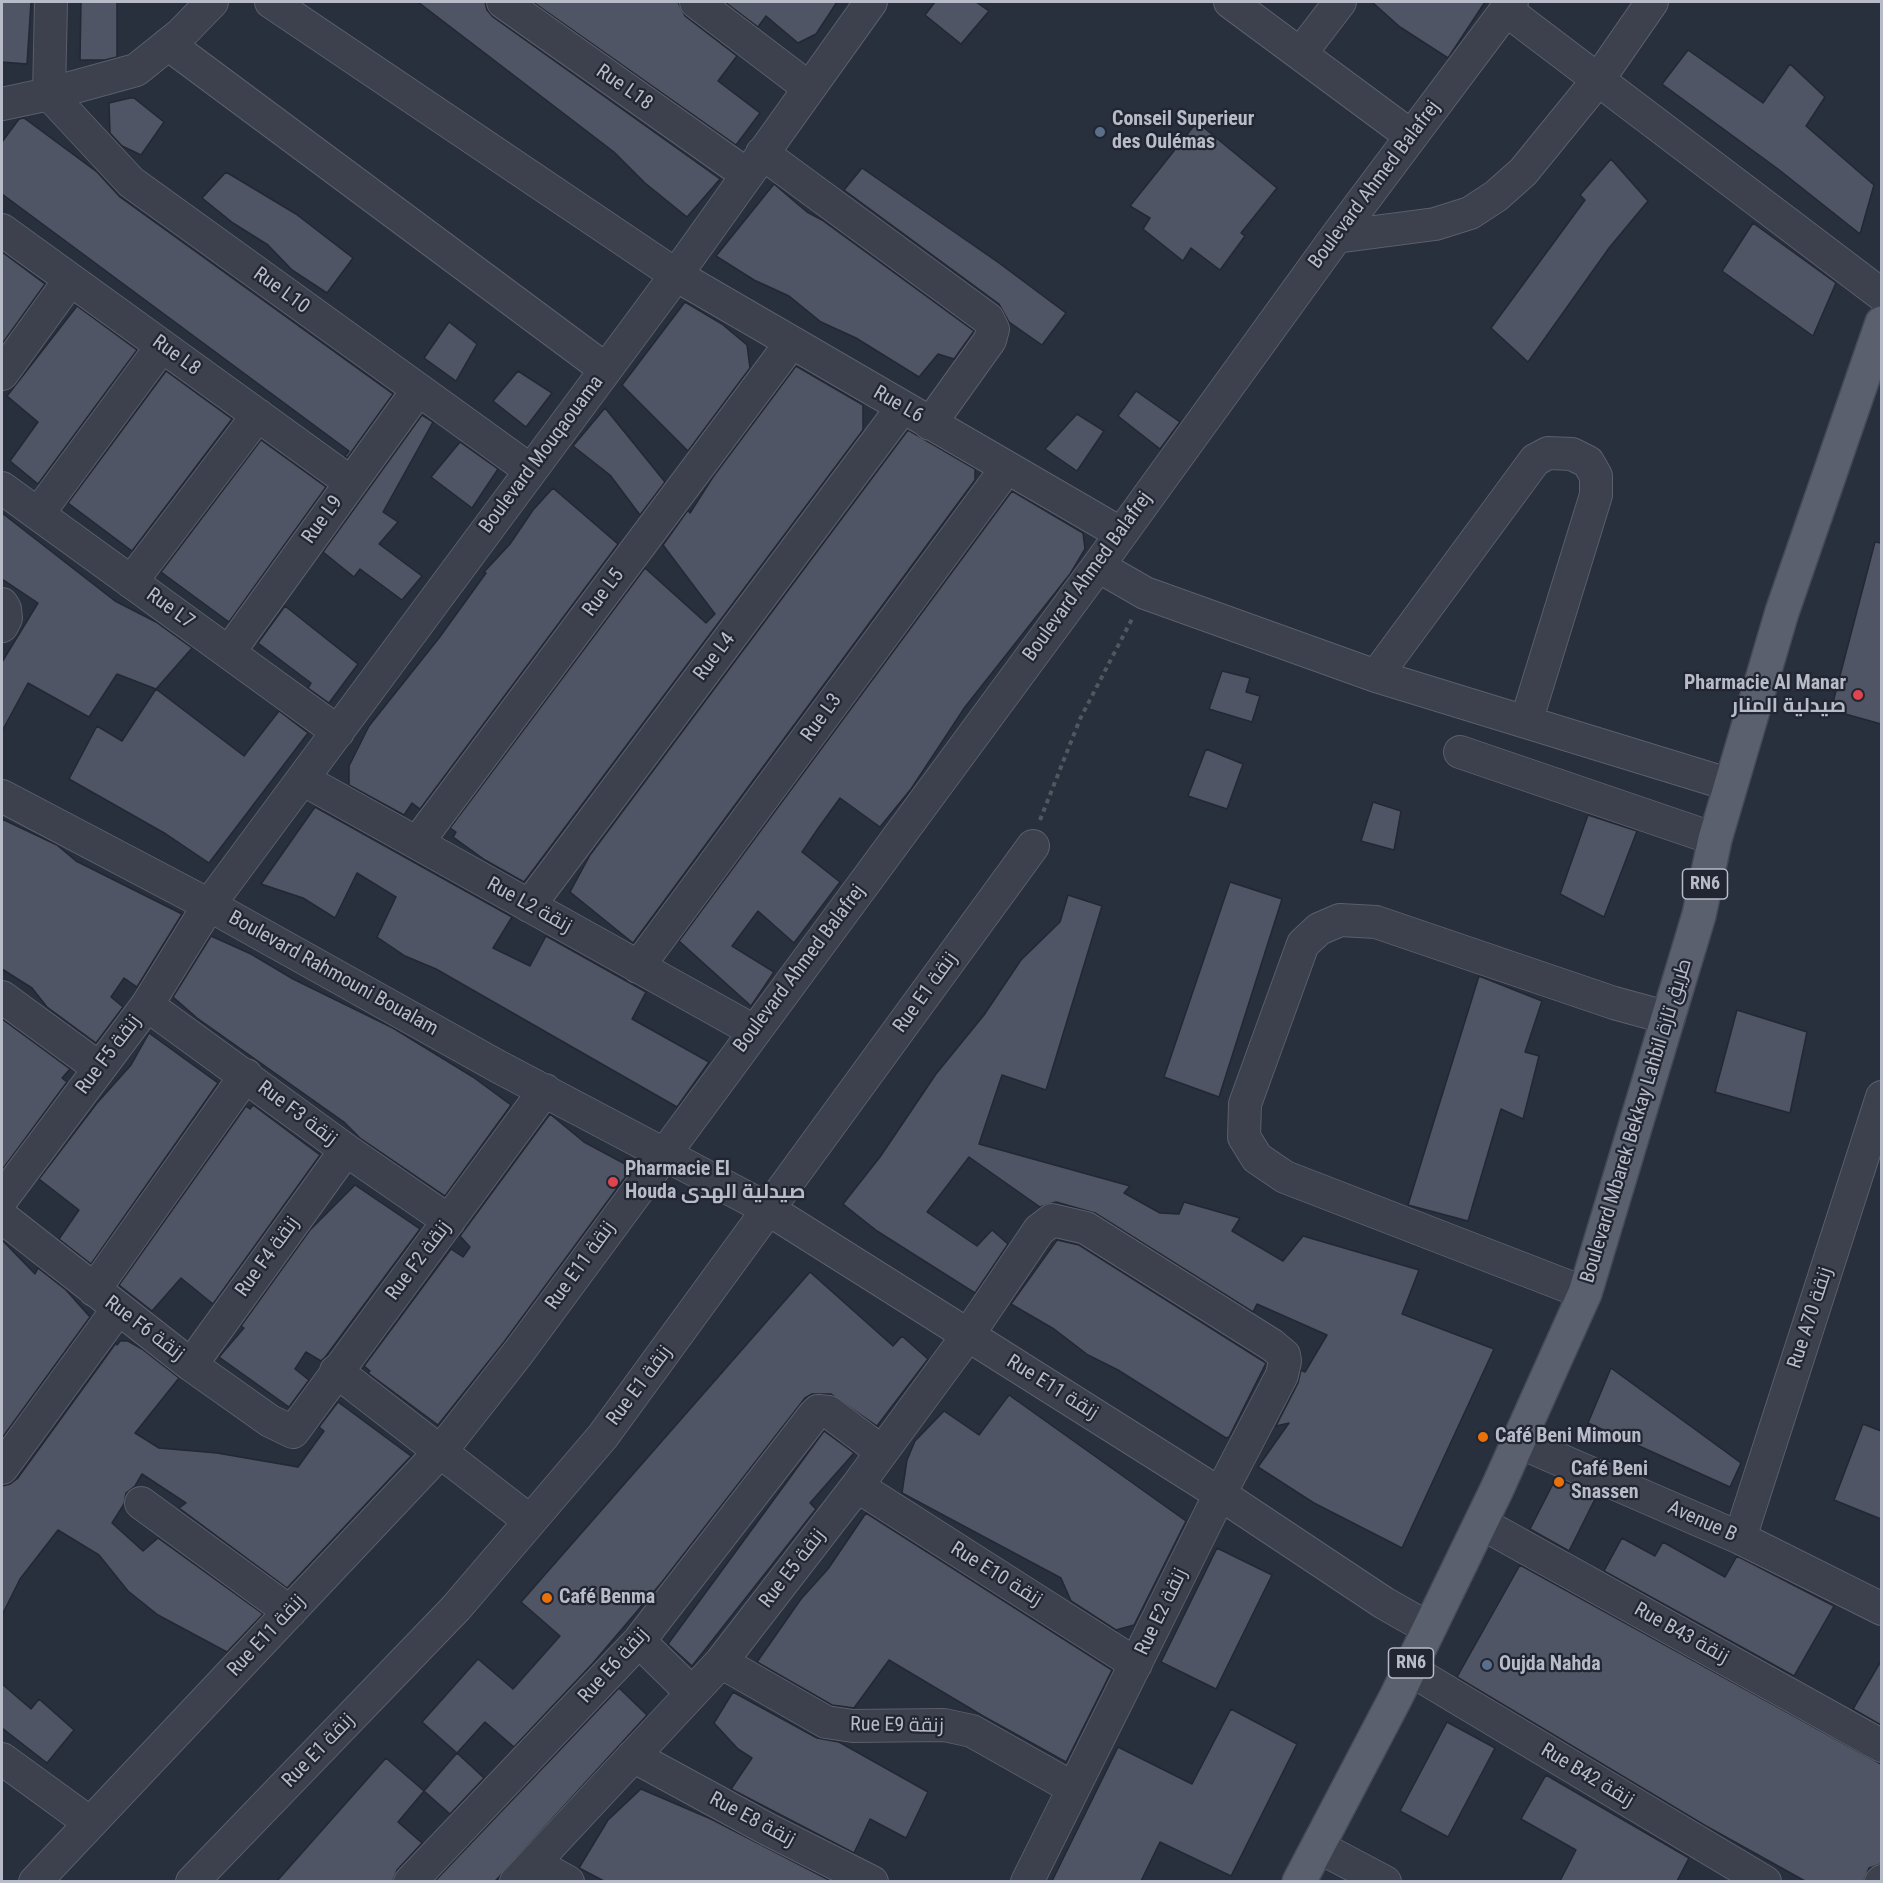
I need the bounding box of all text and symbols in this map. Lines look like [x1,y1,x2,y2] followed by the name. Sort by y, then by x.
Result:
[591,60,657,116] street label: Rue L18
[1304,96,1446,274] street label: Boulevard Ahmed Balafrej
[1112,108,1254,155] place label: Conseil Superieur des Oulémas
[1093,125,1107,139] marker: Conseil Superieur des Oulémas
[248,263,314,319] street label: Rue L10
[147,331,205,381] street label: Rue L8
[475,371,609,539] street label: Boulevard Mouqaouama
[869,381,927,429] street label: Rue L6
[1018,488,1158,666] street label: Boulevard Ahmed Balafrej
[298,491,348,549] street label: Rue L9
[578,564,630,622] street label: Rue L5
[141,584,199,634] street label: Rue L7
[689,628,741,686] street label: Rue L4
[1684,672,1846,719] place label: Pharmacie Al Manar صيدلية المنار
[1851,688,1865,702] marker: Pharmacie Al Manar صيدلية المنار
[797,689,847,747] street label: Rue L3
[1682,869,1728,899] road number: RN6
[482,873,576,939] street label: Rue L2 زنقة
[729,880,871,1058] street label: Boulevard Ahmed Balafrej
[224,906,442,1042] street label: Boulevard Rahmouni Boualam
[889,948,963,1038] street label: Rue E1 زنقة
[1576,956,1698,1286] street label: Boulevard Mbarek Bekkay Lahbil طريق تازة
[71,1011,147,1099] street label: Rue F5 زنقة
[253,1076,341,1152] street label: Rue F3 زنقة
[625,1158,805,1205] place label: Pharmacie El Houda صيدلية الهدى
[606,1175,620,1189] marker: Pharmacie El Houda صيدلية الهدى
[231,1212,305,1302] street label: Rue F4 زنقة
[381,1217,457,1305] street label: Rue F2 زنقة
[541,1217,621,1315] street label: Rue E11 زنقة
[1783,1264,1839,1372] street label: Rue A70 زنقة
[100,1291,188,1367] street label: Rue F6 زنقة
[602,1341,678,1431] street label: Rue E1 زنقة
[1002,1350,1102,1426] street label: Rue E11 زنقة
[1495,1425,1641,1449] place label: Café Beni Mimoun
[1476,1430,1490,1444] marker: Café Beni Mimoun
[1571,1458,1648,1505] place label: Café Beni Snassen
[1552,1475,1566,1489] marker: Café Beni Snassen
[1664,1496,1740,1548] street label: Avenue B
[755,1525,831,1613] street label: Rue E5 زنقة
[946,1537,1046,1613] street label: Rue E10 زنقة
[1131,1565,1193,1659] street label: Rue E2 زنقة
[559,1586,655,1610] place label: Café Benma
[223,1590,311,1682] street label: Rue E11 زنقة
[540,1591,554,1605] marker: Café Benma
[1630,1598,1732,1670] street label: Rue B43 زنقة
[574,1623,654,1709] street label: Rue E6 زنقة
[1388,1648,1434,1678] road number: RN6
[1499,1653,1601,1677] place label: Oujda Nahda
[1480,1658,1494,1672] marker: Oujda Nahda
[278,1709,360,1793] street label: Rue E1 زنقة
[850,1713,944,1739] street label: Rue E9 زنقة
[1536,1739,1638,1813] street label: Rue B42 زنقة
[705,1787,799,1853] street label: Rue E8 زنقة

